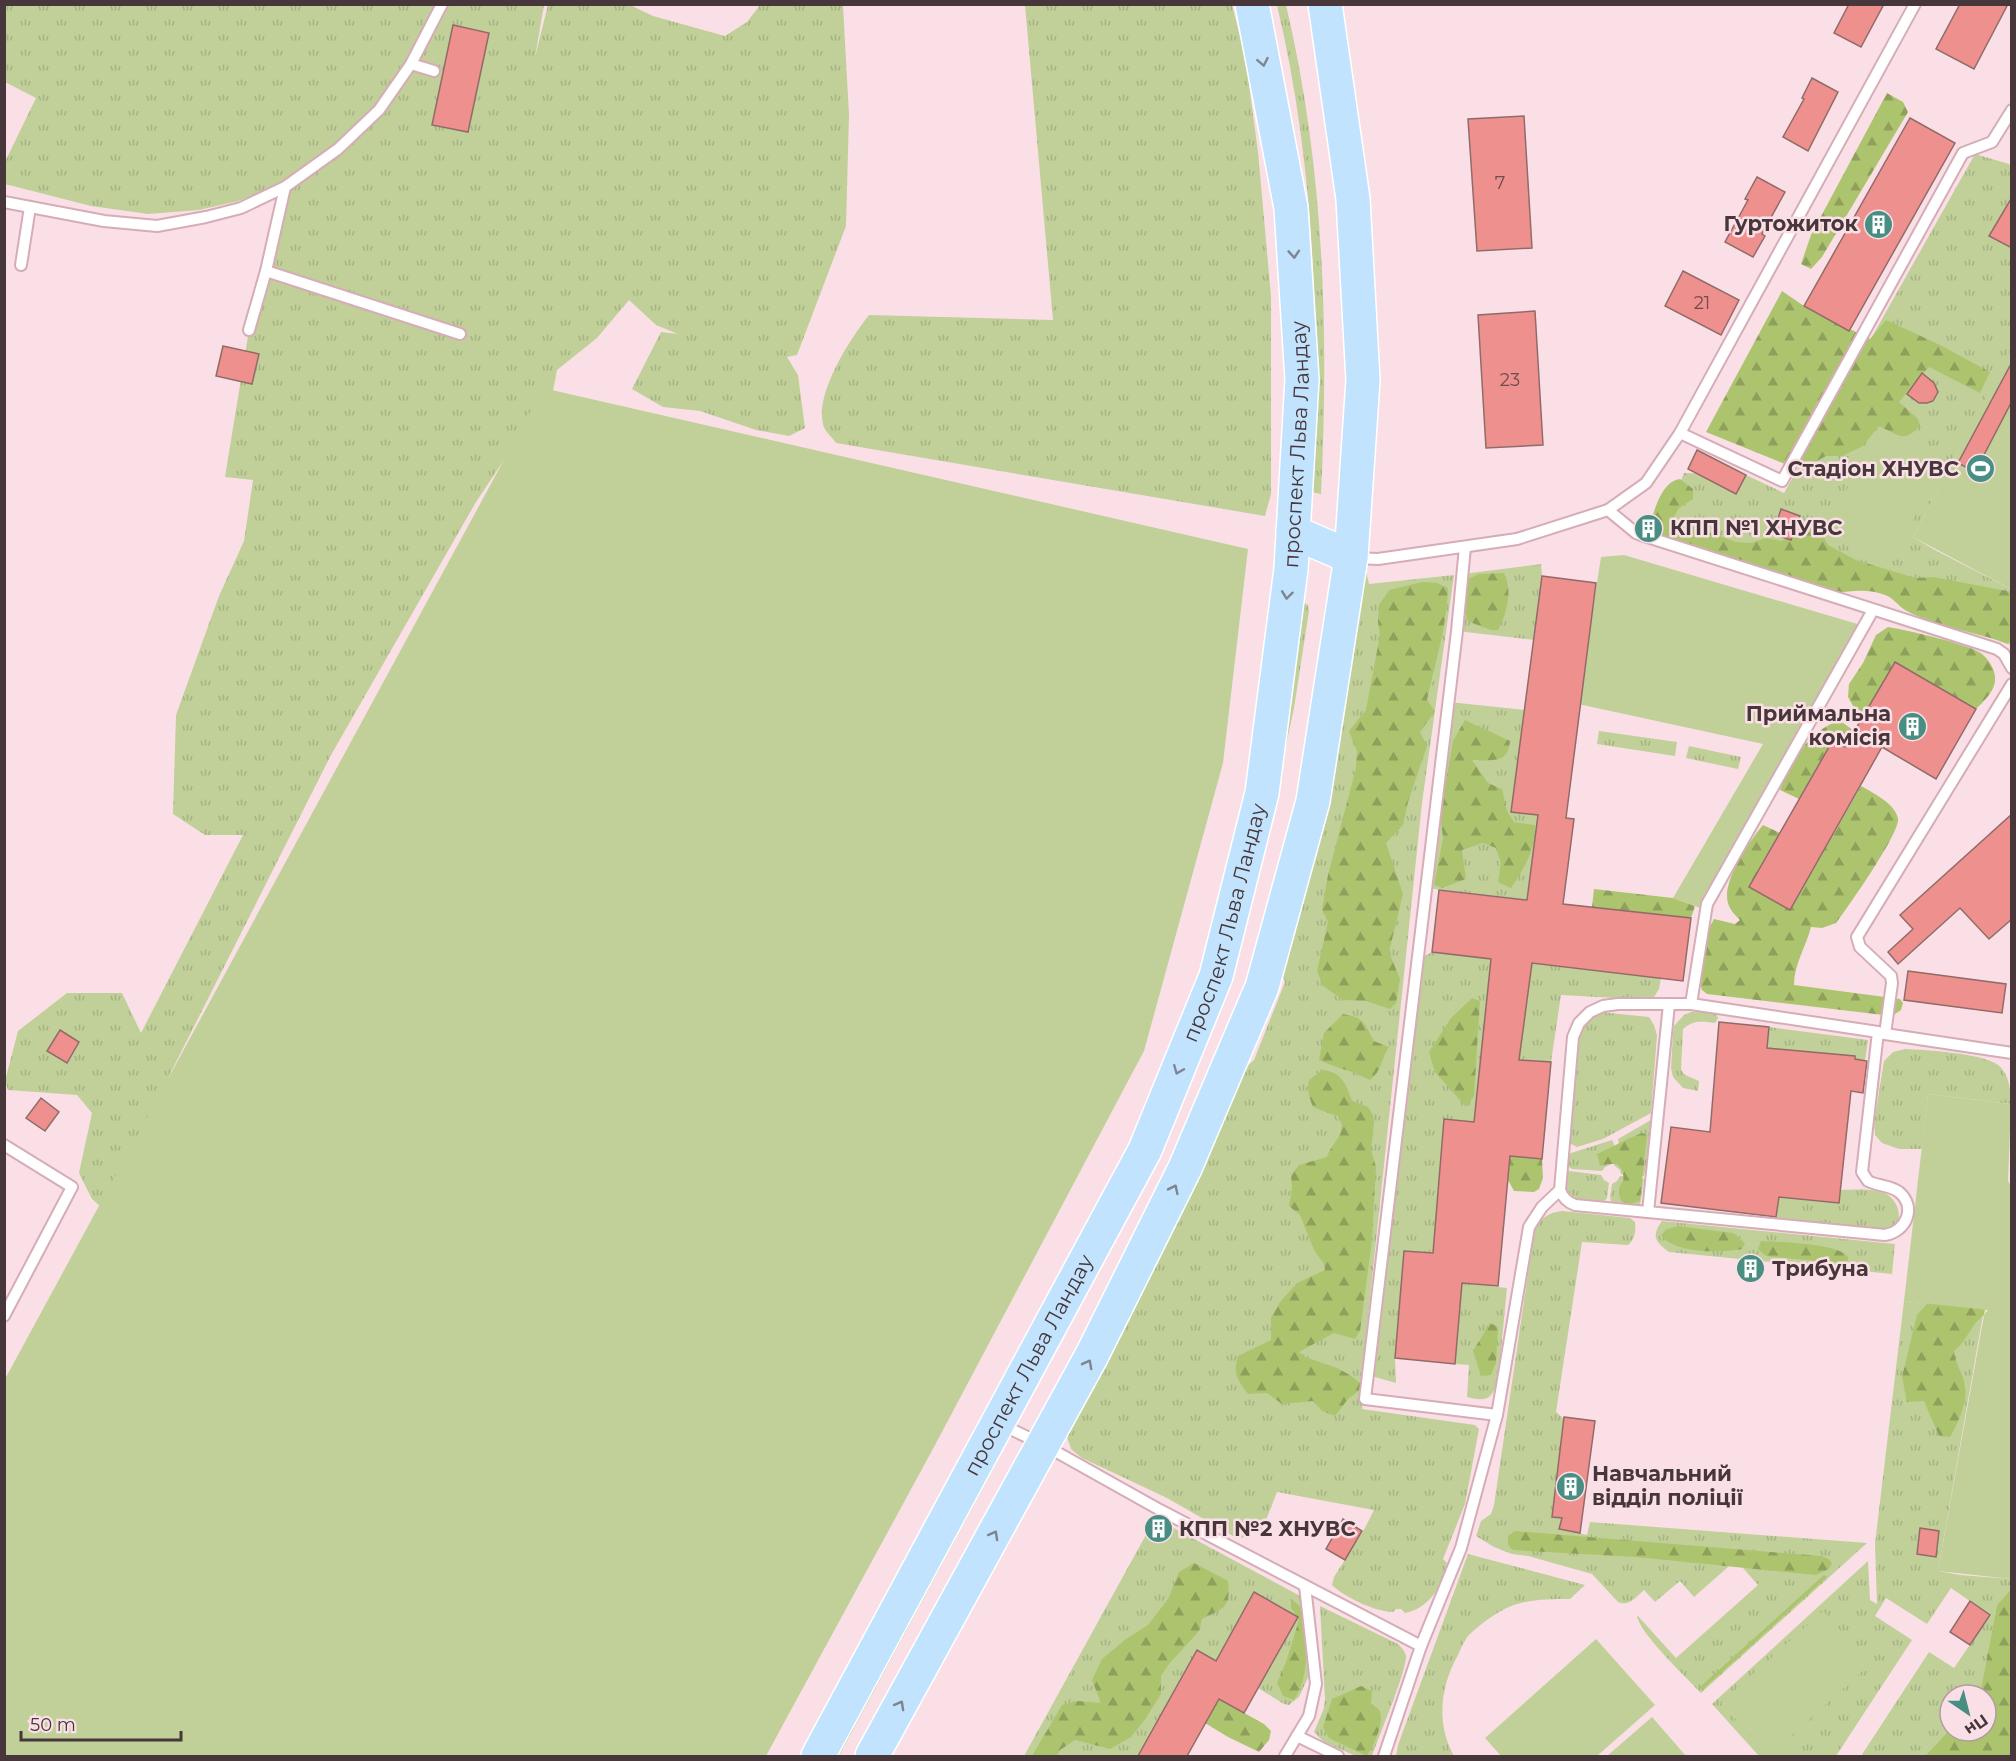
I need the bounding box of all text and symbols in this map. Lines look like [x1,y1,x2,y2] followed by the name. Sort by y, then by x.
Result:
[1256,57,1269,67] one-way arrow
[1495,172,1505,194] house number: 7
[1863,208,1895,240] building icon: Гуртожиток
[1724,211,1859,236] place label: Гуртожиток
[1287,250,1300,259] one-way arrow
[1694,292,1710,314] house number: 21
[1278,320,1314,569] street label: проспект Льва Ландау
[1500,369,1520,391] house number: 23
[1964,453,1996,485] sports icon: Стадіон ХНУВС
[1788,456,1959,481] place label: Стадіон ХНУВС
[1633,512,1665,544] building icon: КПП №1 ХНУВС
[1670,515,1843,540] place label: КПП №1 ХНУВС
[1282,591,1294,600] one-way arrow
[1746,701,1891,750] place label: Приймальна комісія
[1896,710,1928,742] building icon: Приймальна комісія
[1177,801,1271,1046] street label: проспект Льва Ландау
[1173,1063,1185,1074] one-way arrow
[1167,1184,1179,1195] one-way arrow
[959,1250,1098,1480] street label: проспект Льва Ландау
[1735,1253,1767,1285] building icon: Трибуна
[1772,1256,1869,1281] place label: Трибуна
[1081,1359,1092,1370] one-way arrow
[1592,1461,1744,1510] place label: Навчальний відділ поліції
[1555,1470,1587,1502] building icon: Навчальний відділ поліції
[1142,1513,1174,1545] building icon: КПП №2 ХНУВС
[1179,1516,1356,1541] place label: КПП №2 ХНУВС
[987,1530,998,1541] one-way arrow
[1938,1683,1998,1743] north arrow
[893,1701,904,1711] one-way arrow
[21,1704,182,1742] scale bar
[1961,1710,1992,1740] text: Пн
[30,1714,76,1736] text: 50 m

